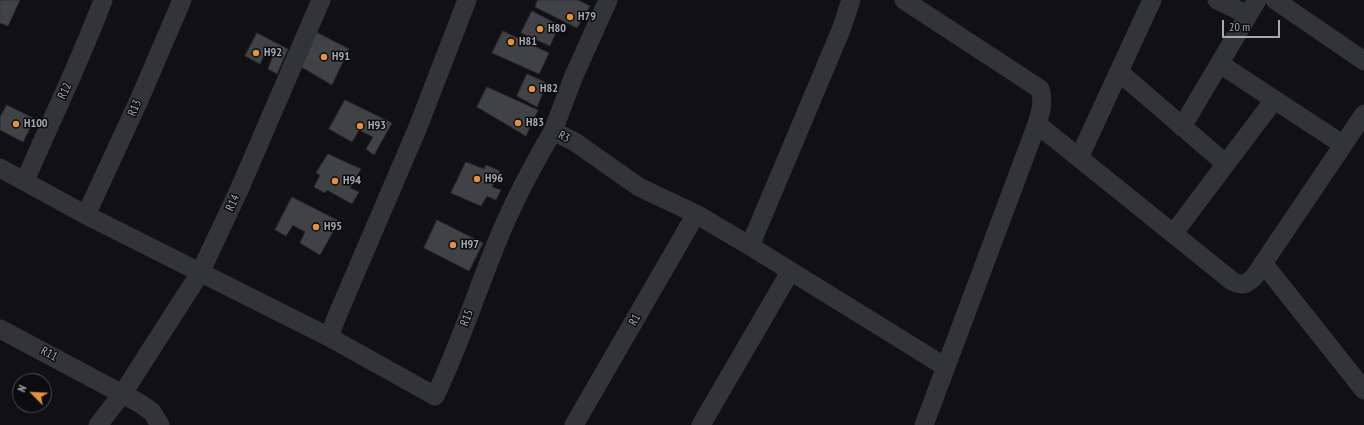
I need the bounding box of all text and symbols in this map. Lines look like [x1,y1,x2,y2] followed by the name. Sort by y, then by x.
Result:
[578,10,596,24] place label: H79
[565,12,575,22] marker: H79
[1224,12,1282,38] scale bar
[1229,19,1250,34] text: 20 m
[548,22,566,36] place label: H80
[535,24,545,34] marker: H80
[519,35,537,49] place label: H81
[506,37,516,47] marker: H81
[264,46,282,60] place label: H92
[251,48,261,58] marker: H92
[332,50,350,64] place label: H91
[319,52,329,62] marker: H91
[55,80,75,102] street label: R12
[540,82,558,96] place label: H82
[527,84,537,94] marker: H82
[125,98,145,118] street label: R13
[526,116,544,130] place label: H83
[24,117,48,131] place label: H100
[513,118,523,128] marker: H83
[11,119,21,129] marker: H100
[368,119,386,133] place label: H93
[355,121,365,131] marker: H93
[556,128,572,146] street label: R3
[485,172,503,186] place label: H96
[343,174,361,188] place label: H94
[472,174,482,184] marker: H96
[330,176,340,186] marker: H94
[223,192,243,214] street label: R14
[324,220,342,234] place label: H95
[311,222,321,232] marker: H95
[461,238,479,252] place label: H97
[448,240,458,250] marker: H97
[457,308,477,328] street label: R15
[626,312,644,328] street label: R1
[38,344,60,364] street label: R11
[12,373,52,413] north arrow
[14,383,30,394] text: N

